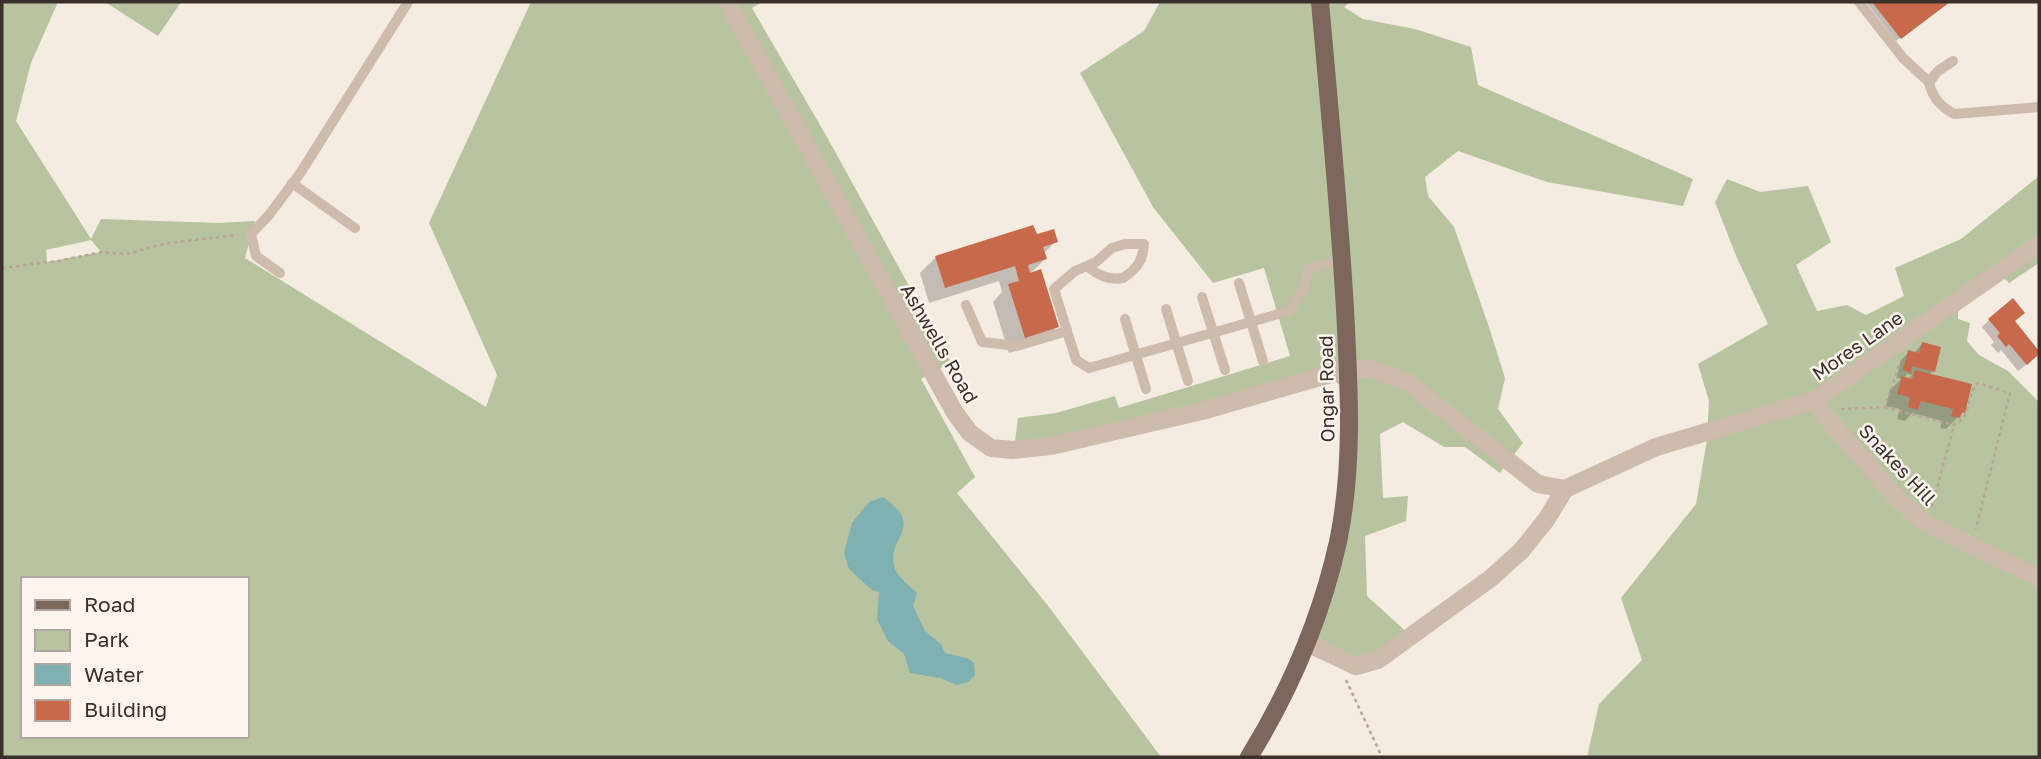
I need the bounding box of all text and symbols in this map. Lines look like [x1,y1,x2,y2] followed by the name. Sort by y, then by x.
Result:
[897,279,983,407] street label: Ashwells Road
[1807,305,1907,385] street label: Mores Lane
[1314,335,1338,443] street label: Ongar Road
[1855,419,1941,509] street label: Snakes Hill
[21,577,248,738] legend
[84,591,135,617] text: Road
[84,626,130,652] text: Park
[84,661,144,687] text: Water
[84,696,167,722] text: Building

